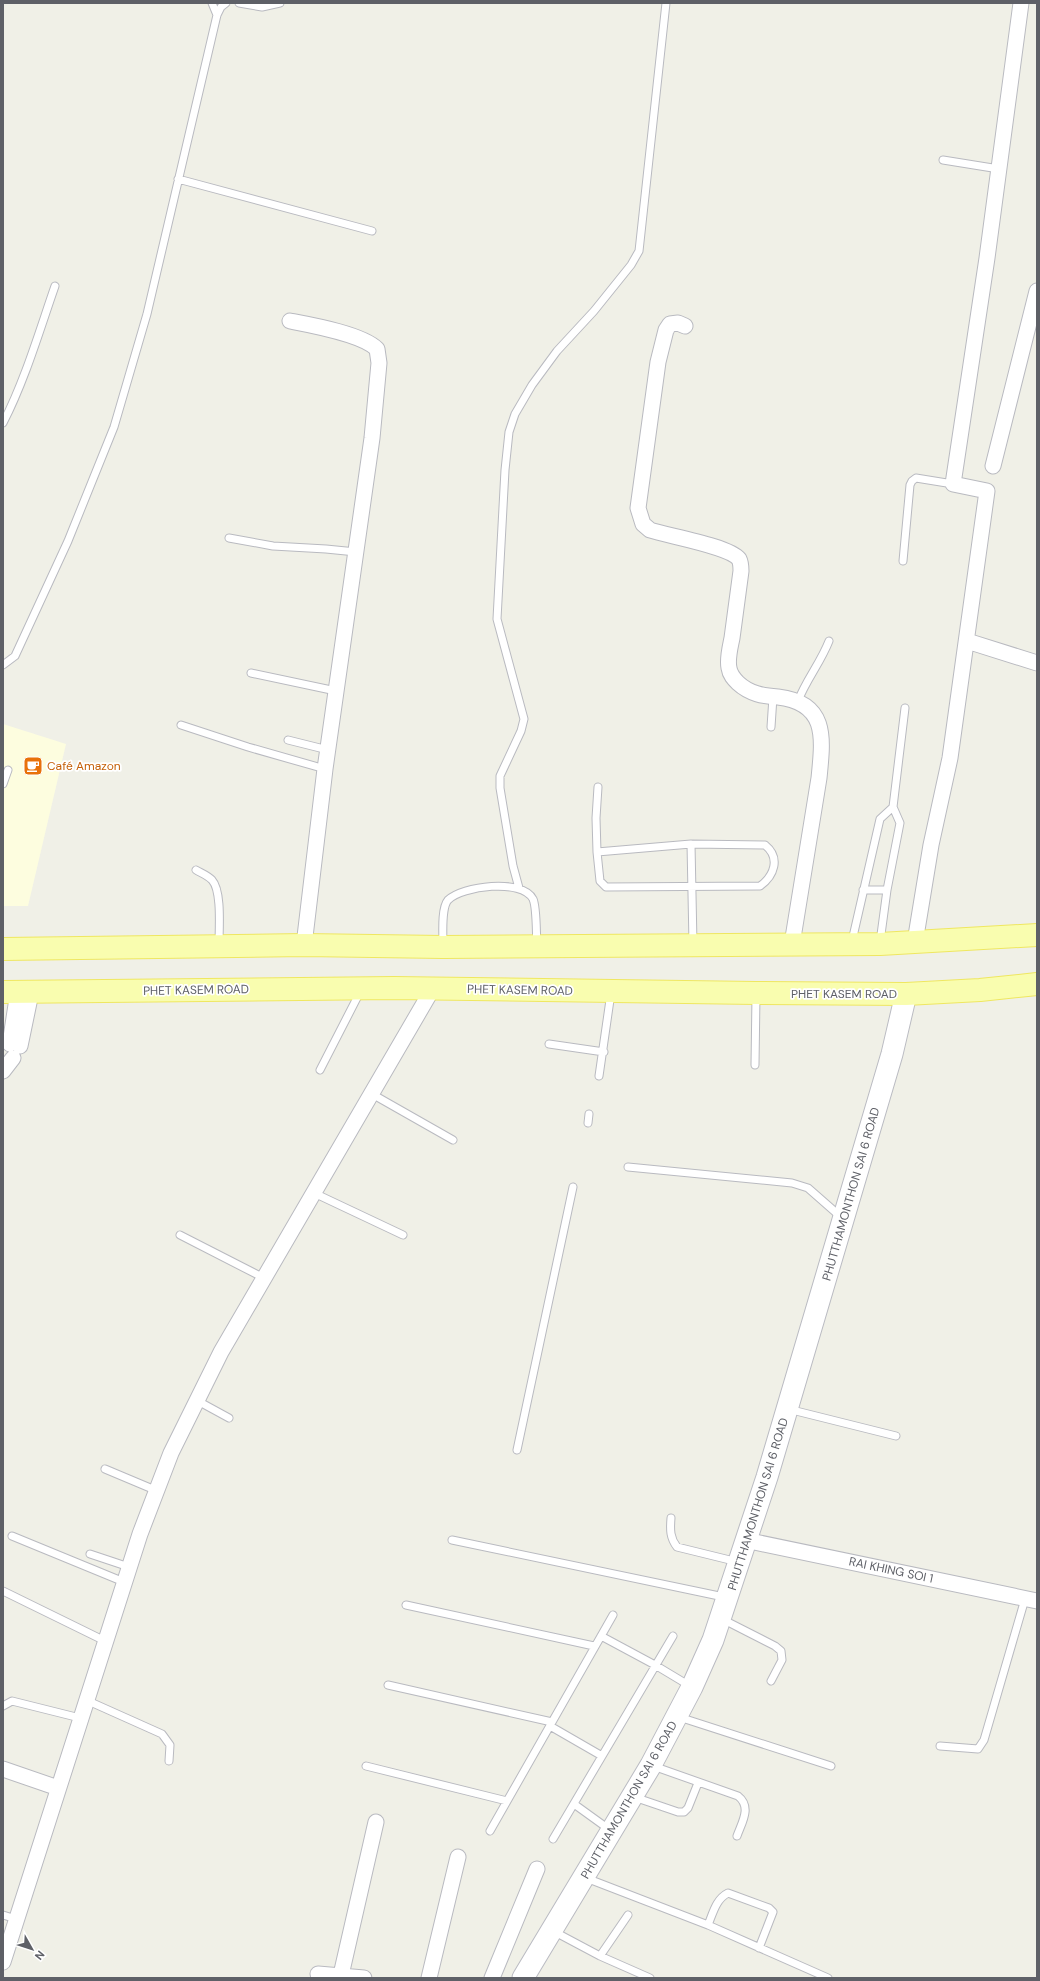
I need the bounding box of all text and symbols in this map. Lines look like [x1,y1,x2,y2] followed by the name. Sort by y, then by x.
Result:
[22,755,44,777] cafe icon: Café Amazon
[47,758,121,774] place label: Café Amazon
[143,981,249,999] street label: PHET KASEM ROAD
[467,981,573,999] street label: PHET KASEM ROAD
[791,986,897,1002] street label: PHET KASEM ROAD
[819,1105,883,1283] street label: PHUTTHAMONTHON SAI 6 ROAD
[724,1416,792,1592] street label: PHUTTHAMONTHON SAI 6 ROAD
[847,1553,935,1587] street label: RAI KHING SOI 1
[577,1718,681,1882] street label: PHUTTHAMONTHON SAI 6 ROAD
[12,1929,52,1969] north arrow
[32,1948,48,1963] text: N

